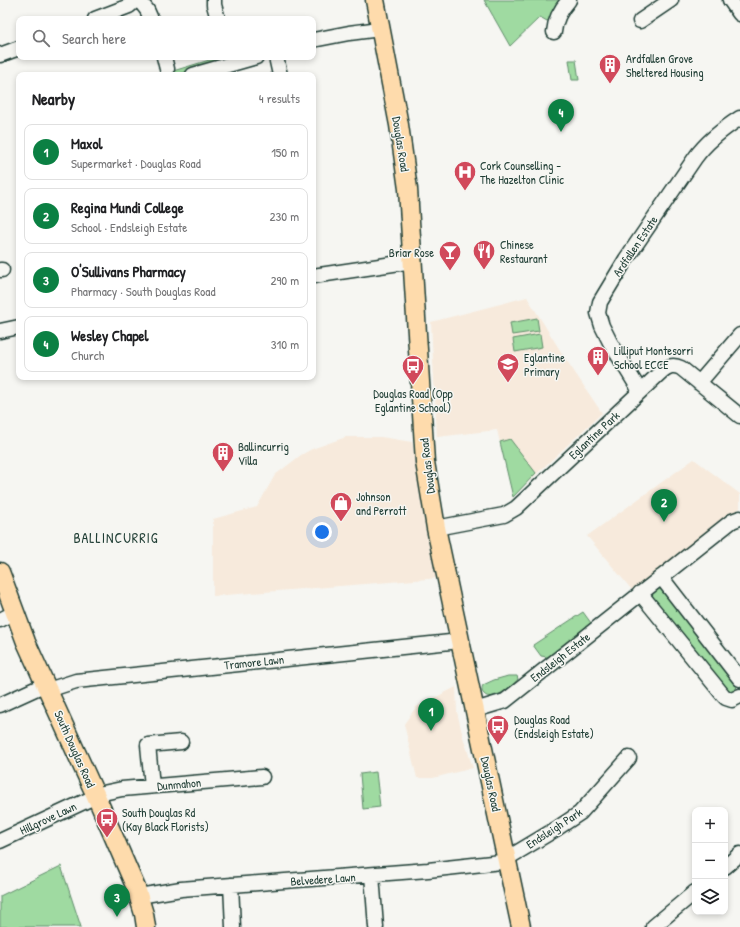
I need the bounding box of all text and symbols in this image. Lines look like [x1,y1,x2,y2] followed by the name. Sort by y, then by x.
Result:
[16,16,316,60] search box
[30,27,52,49] icon: search
[62,28,126,49] text: Search here
[626,50,704,81] place label: Ardfallen Grove Sheltered Housing
[597,52,623,85] building icon: Ardfallen Grove Sheltered Housing
[32,87,75,110] text: Nearby
[259,89,300,107] text: 4 results
[548,99,574,132] pin: 4
[388,115,414,173] street label: Douglas Road
[71,133,103,154] text: Maxol
[44,143,48,161] text: 1
[271,143,299,161] text: 150 m
[71,154,201,172] text: Supermarket · Douglas Road
[480,157,564,188] place label: Cork Counselling - The Hazelton Clinic
[452,159,478,192] hospital icon: Cork Counselling - The Hazelton Clinic
[71,197,184,218] text: Regina Mundi College
[43,207,49,225] text: 2
[269,207,299,225] text: 230 m
[608,212,662,280] street label: Ardfallen Estate
[71,218,187,236] text: School · Endsleigh Estate
[500,236,548,267] place label: Chinese Restaurant
[471,238,497,271] restaurant icon: Chinese Restaurant
[437,239,463,272] bar icon: Briar Rose
[389,244,434,261] place label: Briar Rose
[71,261,186,282] text: O'Sullivans Pharmacy
[43,271,49,289] text: 3
[270,271,299,289] text: 290 m
[71,282,215,300] text: Pharmacy · South Douglas Road
[71,325,149,346] text: Wesley Chapel
[44,335,48,353] text: 4
[271,335,299,353] text: 310 m
[614,342,694,373] place label: Lilliput Montesorri School ECCE
[585,344,611,377] building icon: Lilliput Montesorri School ECCE
[71,346,104,364] text: Church
[524,349,565,380] place label: Eglantine Primary
[495,351,521,384] school or university icon: Eglantine Primary
[400,353,426,386] bus stop icon: Douglas Road (Opp Eglantine School)
[373,385,453,416] place label: Douglas Road (Opp Eglantine School)
[565,407,623,463] street label: Eglantine Park
[415,437,439,495] street label: Douglas Road
[238,438,289,469] place label: Ballincurrig Villa
[210,440,236,473] building icon: Ballincurrig Villa
[356,488,407,519] place label: Johnson and Perrott
[651,489,677,522] pin: 2
[328,490,354,523] shop icon: Johnson and Perrott
[312,522,332,542] your location
[73,528,159,547] district label: BALLINCURRIG
[527,628,594,686] street label: Endsleigh Estate
[223,650,285,674] street label: Tramore Lawn
[418,698,444,731] pin: 1
[50,708,100,791] street label: South Douglas Road
[514,711,594,742] place label: Douglas Road (Endsleigh Estate)
[485,713,511,746] bus stop icon: Douglas Road (Endsleigh Estate)
[477,755,505,813] street label: Douglas Road
[156,774,202,794] street label: Dunmahon
[17,797,79,839] street label: Hillgrove Lawn
[523,803,585,853] street label: Endsleigh Park
[122,804,209,835] place label: South Douglas Rd (Kay Black Florists)
[94,806,120,839] bus stop icon: South Douglas Rd (Kay Black Florists)
[692,807,728,915] map controls
[692,807,728,843] button: +
[692,843,728,879] button: −
[290,868,356,890] street label: Belvedere Lawn
[692,879,728,915] button: layers
[104,884,130,917] pin: 3

